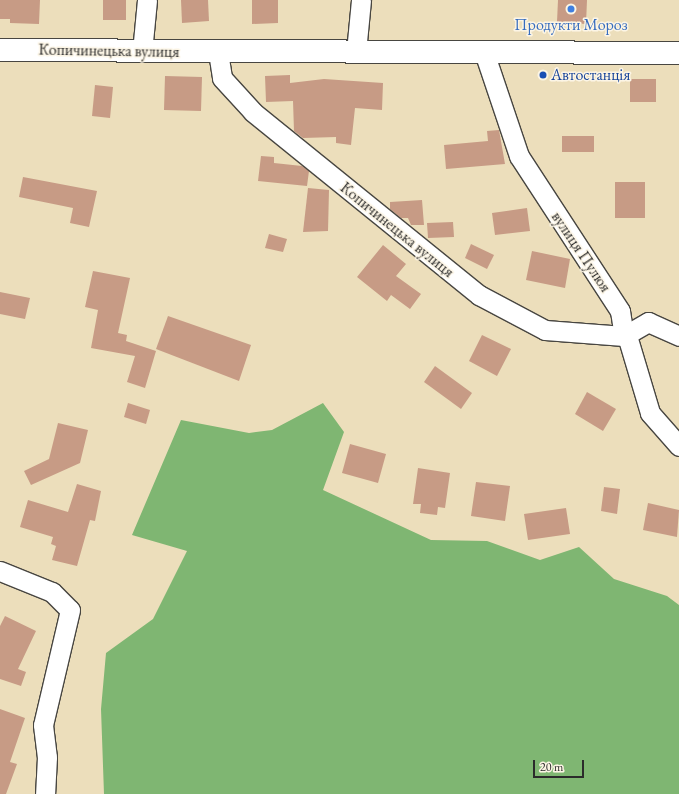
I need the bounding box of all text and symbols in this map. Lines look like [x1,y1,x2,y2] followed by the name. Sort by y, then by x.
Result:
[566,4,576,14] marker: Продукти Мороз
[514,15,628,35] place label: Продукти Мороз
[38,40,180,62] street label: Копичинецька вулиця
[551,65,630,85] place label: Автостанція
[538,70,548,80] marker: Автостанція
[336,178,458,282] street label: Копичинецька вулиця
[547,208,615,296] street label: вулиця Пулюя
[535,752,586,778] scale bar
[540,759,563,775] text: 20 m

